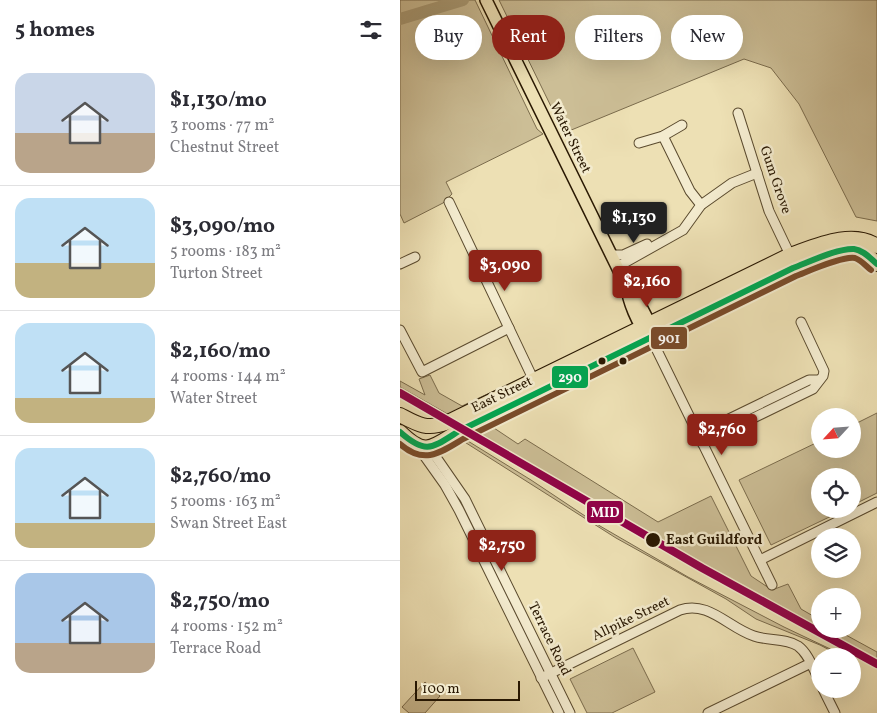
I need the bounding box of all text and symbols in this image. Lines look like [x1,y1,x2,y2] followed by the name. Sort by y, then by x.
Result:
[415,15,482,60] chip: Buy
[492,15,565,60] chip: Rent
[575,15,661,60] chip: Filters
[671,15,743,60] chip: New
[15,16,95,45] text: 5 homes
[357,16,385,44] icon: filters
[170,86,267,115] text: $1,130/mo
[55,93,115,153] icon: home
[545,99,595,177] street label: Water Street
[170,115,274,137] text: 3 rooms · 77 m²
[170,137,279,159] text: Chestnut Street
[755,144,796,217] street label: Gum Grove
[593,202,675,244] pin: $1,130
[612,207,656,229] text: $1,130
[170,212,275,241] text: $3,090/mo
[55,218,115,278] icon: home
[170,241,281,263] text: 5 rooms · 183 m²
[464,250,546,292] pin: $3,090
[480,255,530,277] text: $3,090
[170,263,263,285] text: Turton Street
[606,266,688,308] pin: $2,160
[624,271,670,293] text: $2,160
[650,326,688,350] line badge: 901
[658,330,680,349] text: 901
[170,337,270,366] text: $2,160/mo
[55,343,115,403] icon: home
[597,356,607,366] unlabelled marker
[618,356,628,366] unlabelled marker
[551,365,589,389] line badge: 290
[170,366,286,388] text: 4 rooms · 144 m²
[558,369,582,388] text: 290
[468,372,536,418] street label: East Street
[170,388,258,410] text: Water Street
[811,408,861,458] north arrow
[811,408,861,698] map controls
[681,414,763,456] pin: $2,760
[698,419,746,441] text: $2,760
[170,462,271,491] text: $2,760/mo
[55,468,115,528] icon: home
[811,468,861,518] button: locate
[170,491,281,513] text: 5 rooms · 163 m²
[586,500,624,524] line badge: MID
[590,504,620,523] text: MID
[170,513,287,535] text: Swan Street East
[811,528,861,578] button: layers
[461,530,543,572] pin: $2,750
[644,531,662,549] marker: East Guildford
[666,531,763,550] place label: East Guildford
[479,535,525,557] text: $2,750
[170,587,270,616] text: $2,750/mo
[811,588,861,638] button: +
[589,592,673,646] street label: Allpike Street
[55,593,115,653] icon: home
[523,599,575,679] street label: Terrace Road
[170,616,283,638] text: 4 rooms · 152 m²
[170,638,261,660] text: Terrace Road
[811,648,861,698] button: −
[415,678,520,701] scale bar
[422,680,460,699] text: 100 m

